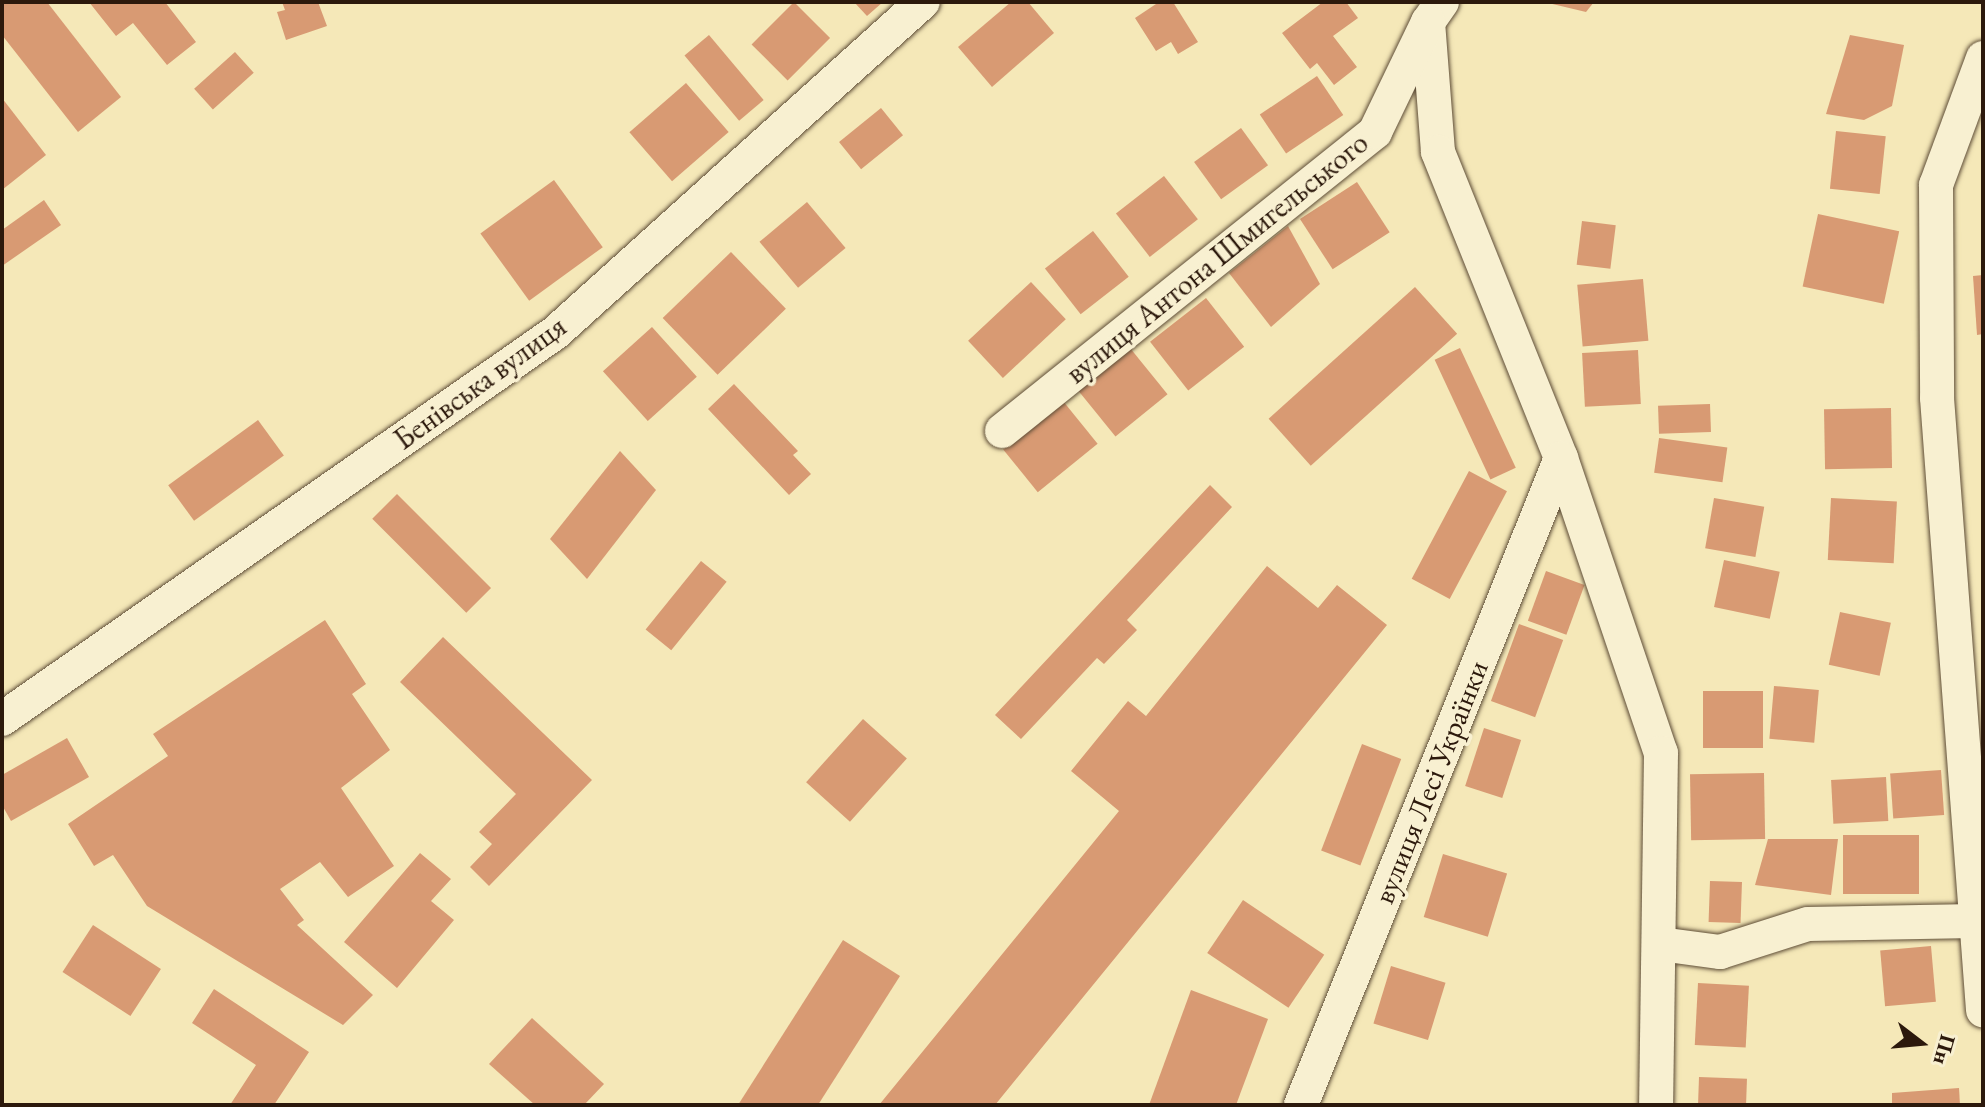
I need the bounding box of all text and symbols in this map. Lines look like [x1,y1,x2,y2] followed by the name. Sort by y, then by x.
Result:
[1058,125,1376,391] street label: вулиця Антона Шмигельського
[387,308,573,458] street label: Бенівська вулиця
[1366,655,1496,909] street label: вулиця Лесі Українки
[1881,1003,1961,1083] north arrow
[1926,1031,1963,1068] text: Пн

